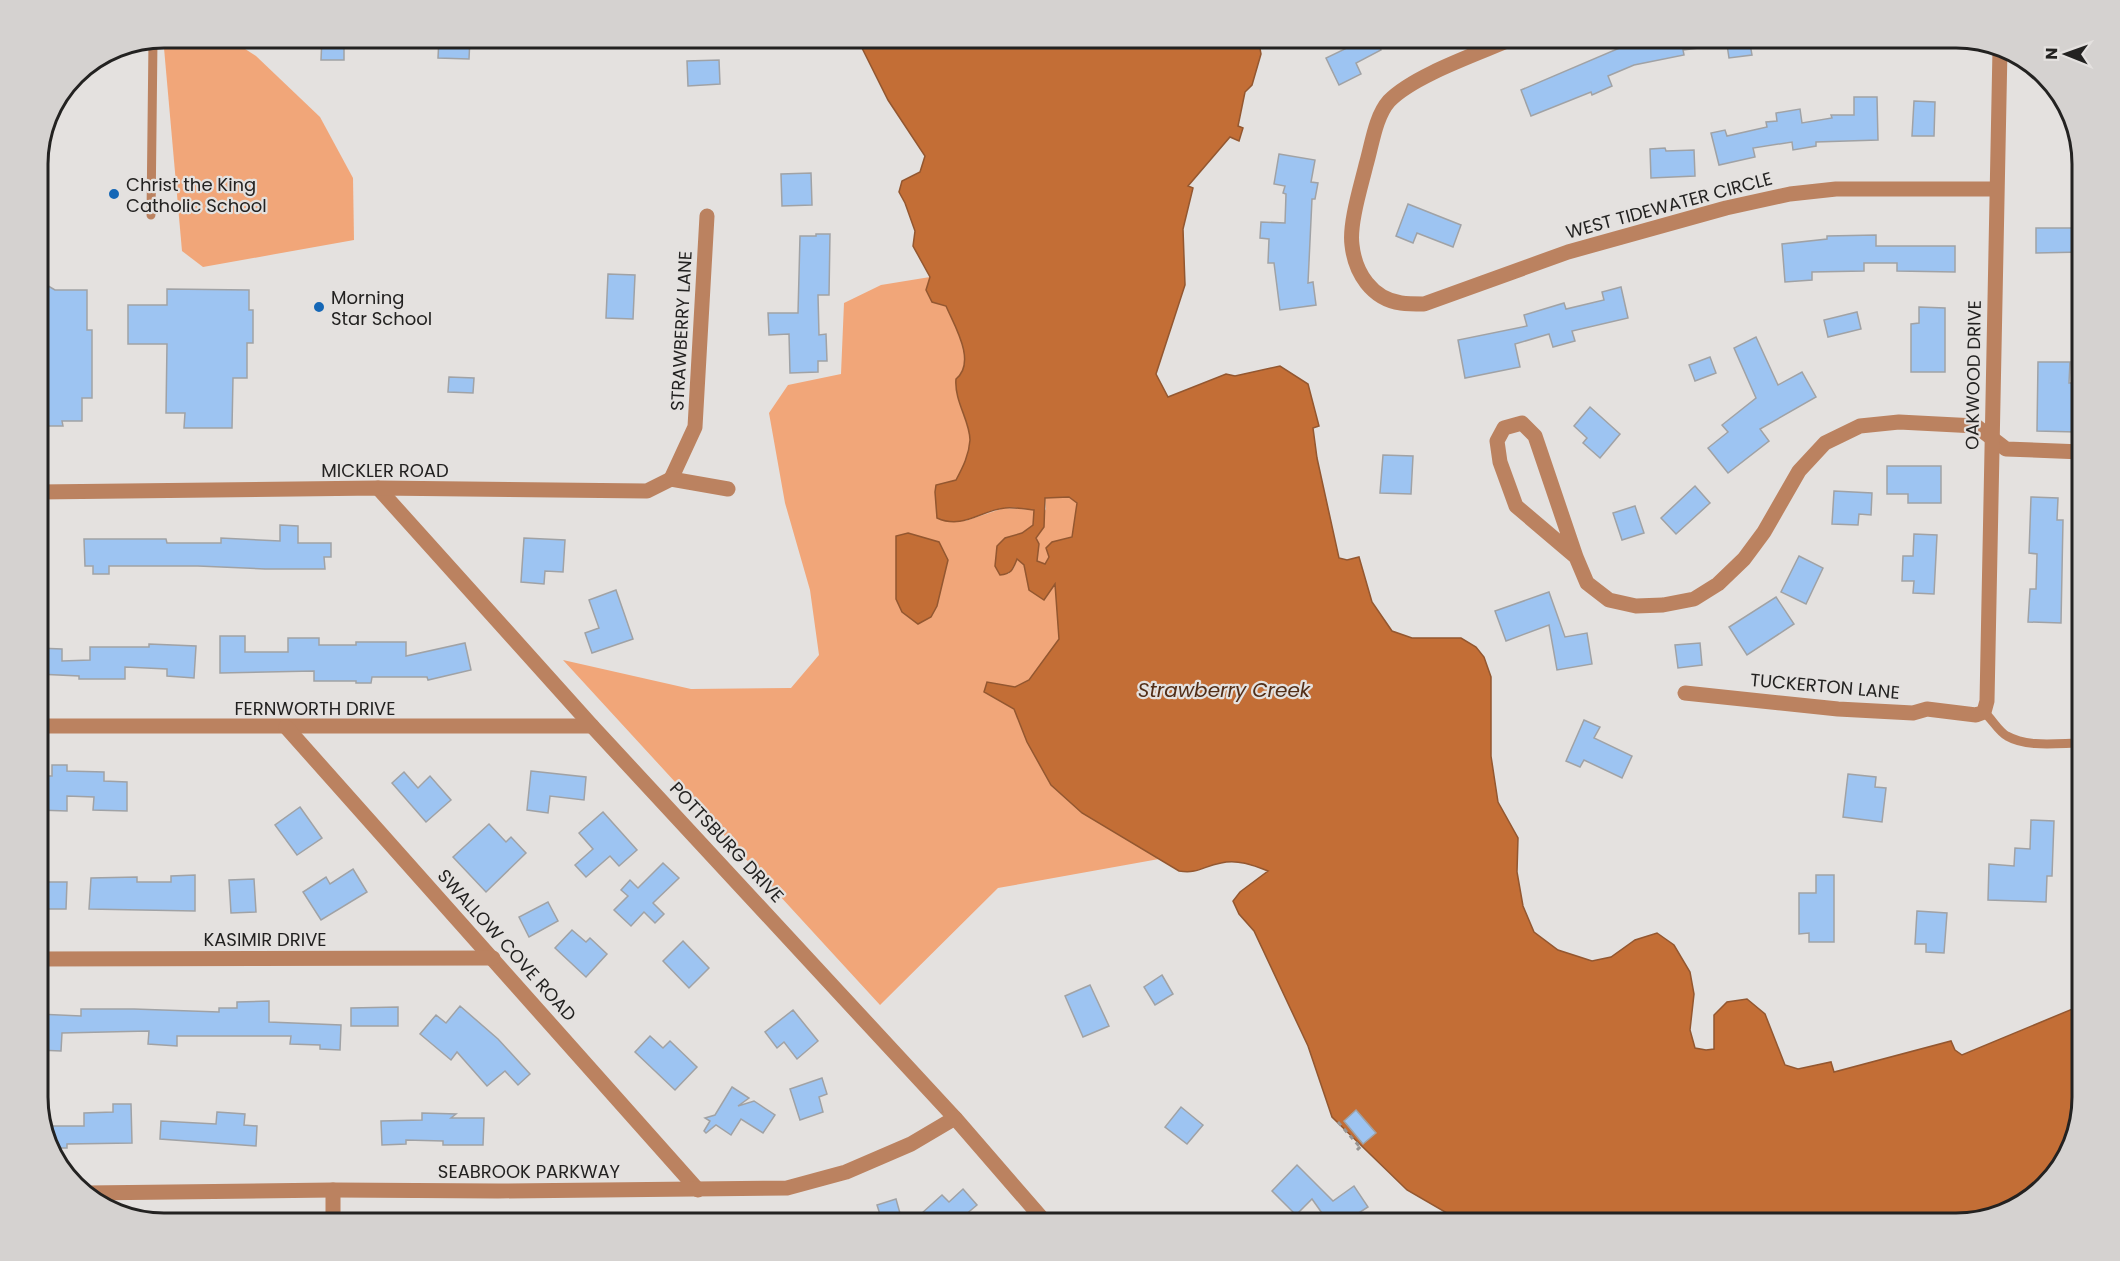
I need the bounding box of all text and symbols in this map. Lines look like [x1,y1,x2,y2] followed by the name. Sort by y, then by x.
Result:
[2036,24,2096,84] north arrow
[2040,48,2063,60] text: N
[1563,165,1775,245] street label: WEST TIDEWATER CIRCLE
[126,172,267,218] place label: Christ the King Catholic School
[107,187,121,201] marker: Christ the King Catholic School
[664,250,698,412] street label: STRAWBERRY LANE
[331,285,432,331] place label: Morning Star School
[312,300,326,314] marker: Morning Star School
[1959,300,1987,450] street label: OAKWOOD DRIVE
[321,458,449,483] street label: MICKLER ROAD
[1749,667,1901,705] street label: TUCKERTON LANE
[1138,676,1312,704] water label: Strawberry Creek
[234,696,396,721] street label: FERNWORTH DRIVE
[664,776,790,908] street label: POTTSBURG DRIVE
[432,864,582,1026] street label: SWALLOW COVE ROAD
[203,927,327,952] street label: KASIMIR DRIVE
[438,1159,621,1184] street label: SEABROOK PARKWAY

